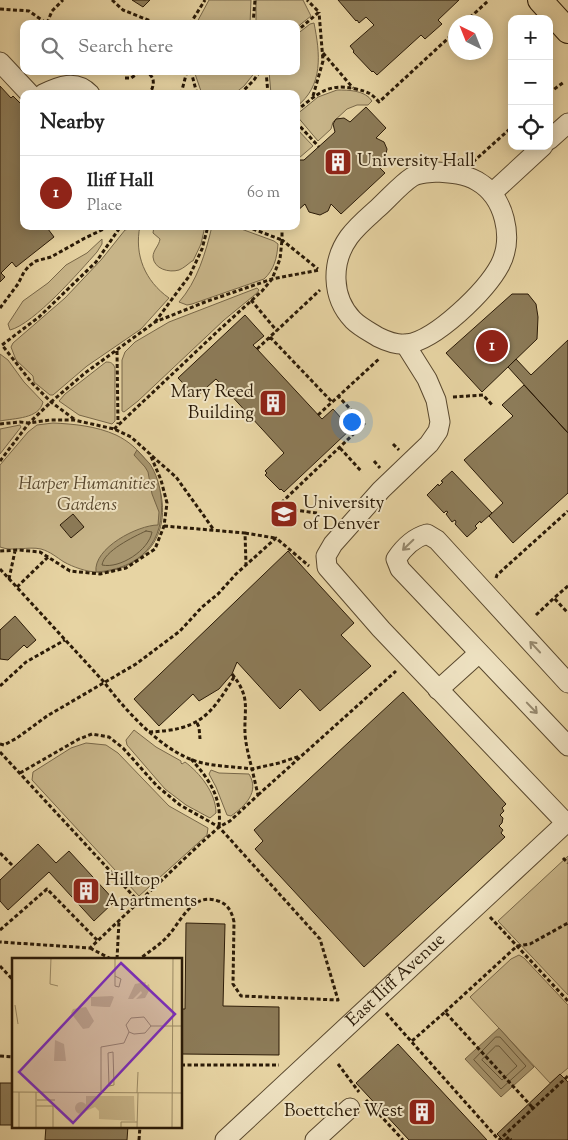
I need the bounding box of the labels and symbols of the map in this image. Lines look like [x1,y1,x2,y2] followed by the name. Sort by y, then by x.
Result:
[448,15,493,60] north arrow
[323,147,353,177] building icon: University Hall
[357,149,475,175] place label: University Hall
[476,327,508,365] pin: 1
[171,380,254,427] place label: Mary Reed Building
[258,388,288,418] building icon: Mary Reed Building
[339,409,365,435] your location
[18,472,156,519] park label: Harper Humanities Gardens
[303,491,385,538] place label: University of Denver
[269,499,299,529] school or university icon: University of Denver
[401,539,414,551] one-way arrow
[529,641,541,654] one-way arrow
[526,702,538,715] one-way arrow
[105,868,197,915] place label: Hilltop Apartments
[71,876,101,906] building icon: Hilltop Apartments
[341,928,452,1034] street label: East Iliff Avenue
[12,958,182,1128] inset map
[407,1097,437,1127] building icon: Boettcher West
[284,1099,403,1125] place label: Boettcher West

